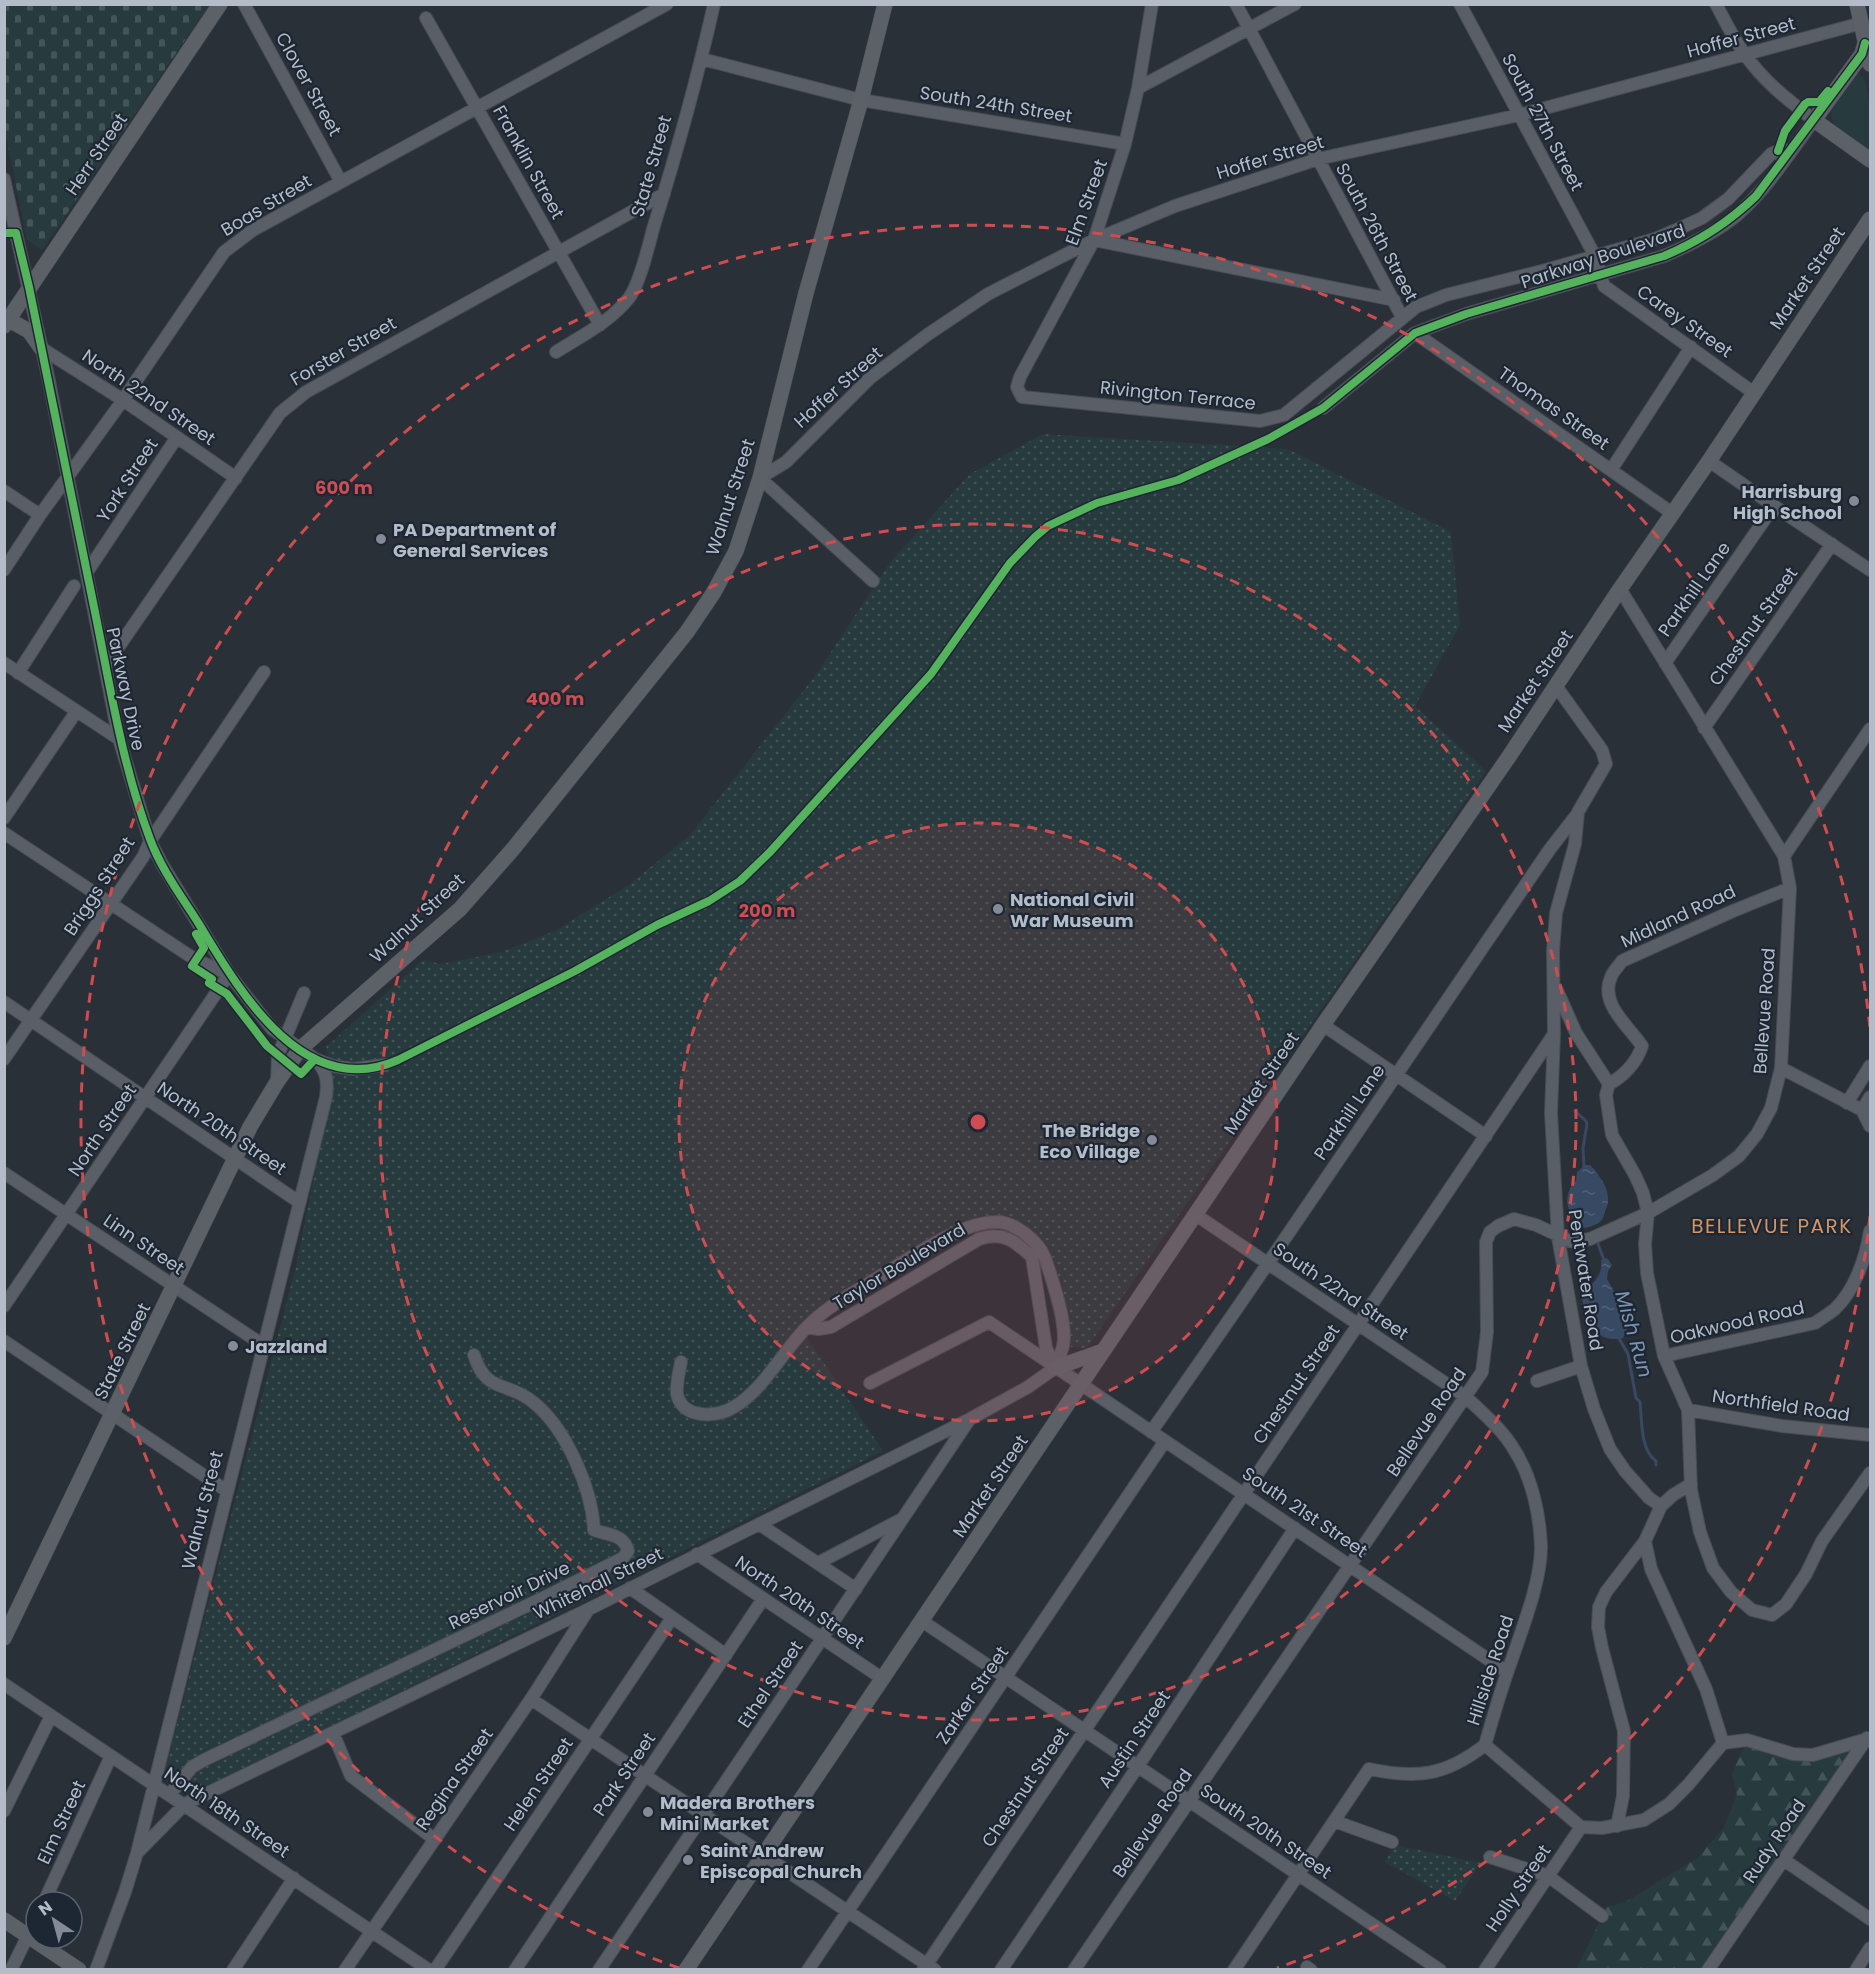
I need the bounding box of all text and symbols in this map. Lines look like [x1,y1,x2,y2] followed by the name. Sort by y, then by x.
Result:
[1684,11,1798,63] street label: Hoffer Street
[270,28,348,140] street label: Clover Street
[1496,49,1590,195] street label: South 27th Street
[918,80,1074,128] street label: South 24th Street
[487,101,571,223] street label: Franklin Street
[59,108,133,200] street label: Herr Street
[625,112,677,220] street label: State Street
[1213,129,1327,185] street label: Hoffer Street
[1059,156,1113,248] street label: Elm Street
[1330,158,1424,306] street label: South 26th Street
[216,168,316,242] street label: Boas Street
[1518,218,1688,294] street label: Parkway Boulevard
[1763,222,1851,334] street label: Market Street
[1632,279,1738,363] street label: Carey Street
[285,311,401,391] street label: Forster Street
[788,341,888,433] street label: Hoffer Street
[77,343,221,451] street label: North 22nd Street
[1493,360,1615,456] street label: Thomas Street
[1099,374,1257,416] street label: Rivington Terrace
[91,433,163,527] street label: York Street
[699,435,761,559] street label: Walnut Street
[315,475,373,500] text: 600 m
[1733,479,1842,525] place label: Harrisburg High School
[1847,494,1861,508] marker: Harrisburg High School
[393,517,557,563] place label: PA Department of General Services
[374,532,388,546] marker: PA Department of General Services
[1652,536,1736,642] street label: Parkhill Lane
[1703,562,1803,690] street label: Chestnut Street
[101,625,151,753] street label: Parkway Drive
[1491,625,1579,737] street label: Market Street
[526,686,584,711] text: 400 m
[58,832,140,940] street label: Briggs Street
[364,868,470,968] street label: Walnut Street
[1617,878,1739,954] street label: Midland Road
[1010,887,1134,933] place label: National Civil War Museum
[739,898,795,923] text: 200 m
[991,902,1005,916] marker: National Civil War Museum
[1747,947,1781,1075] street label: Bellevue Road
[1217,1027,1305,1139] street label: Market Street
[1308,1059,1390,1165] street label: Parkhill Lane
[152,1075,292,1181] street label: North 20th Street
[62,1079,142,1181] street label: North Street
[968,1112,988,1132] centre of rings
[1039,1118,1140,1164] place label: The Bridge Eco Village
[1145,1133,1159,1147] marker: The Bridge Eco Village
[99,1208,189,1280] street label: Linn Street
[1562,1208,1610,1352] street label: Pentwater Road
[1691,1212,1853,1240] district label: BELLEVUE PARK
[828,1217,970,1315] street label: Taylor Boulevard
[1268,1236,1414,1346] street label: South 22nd Street
[1608,1287,1660,1381] water label: Mish Run
[1667,1294,1807,1350] street label: Oakwood Road
[88,1299,156,1403] street label: State Street
[1247,1319,1345,1449] street label: Chestnut Street
[245,1334,327,1359] place label: Jazzland
[226,1339,240,1353] marker: Jazzland
[1380,1363,1472,1481] street label: Bellevue Road
[1711,1383,1851,1427] street label: Northfield Road
[946,1430,1034,1542] street label: Market Street
[175,1448,229,1572] street label: Walnut Street
[1237,1461,1373,1563] street label: South 21st Street
[529,1541,667,1625] street label: Whitehall Street
[730,1549,870,1655] street label: North 20th Street
[444,1555,574,1635] street label: Reservoir Drive
[1460,1612,1520,1728] street label: Hillside Road
[732,1635,808,1733] street label: Ethel Street
[930,1641,1014,1749] street label: Zarker Street
[1092,1685,1176,1793] street label: Austin Street
[976,1722,1074,1852] street label: Chestnut Street
[409,1723,499,1835] street label: Regina Street
[587,1727,661,1821] street label: Park Street
[497,1732,579,1836] street label: Helen Street
[159,1761,295,1863] street label: North 18th Street
[1106,1764,1198,1882] street label: Bellevue Road
[31,1776,91,1868] street label: Elm Street
[1195,1778,1337,1884] street label: South 20th Street
[660,1790,815,1836] place label: Madera Brothers Mini Market
[1737,1794,1811,1888] street label: Rudy Road
[641,1805,655,1819] marker: Madera Brothers Mini Market
[700,1838,862,1884] place label: Saint Andrew Episcopal Church
[1480,1839,1556,1937] street label: Holly Street
[681,1853,695,1867] marker: Saint Andrew Episcopal Church
[24,1890,84,1950] north arrow
[34,1895,57,1921] text: N

